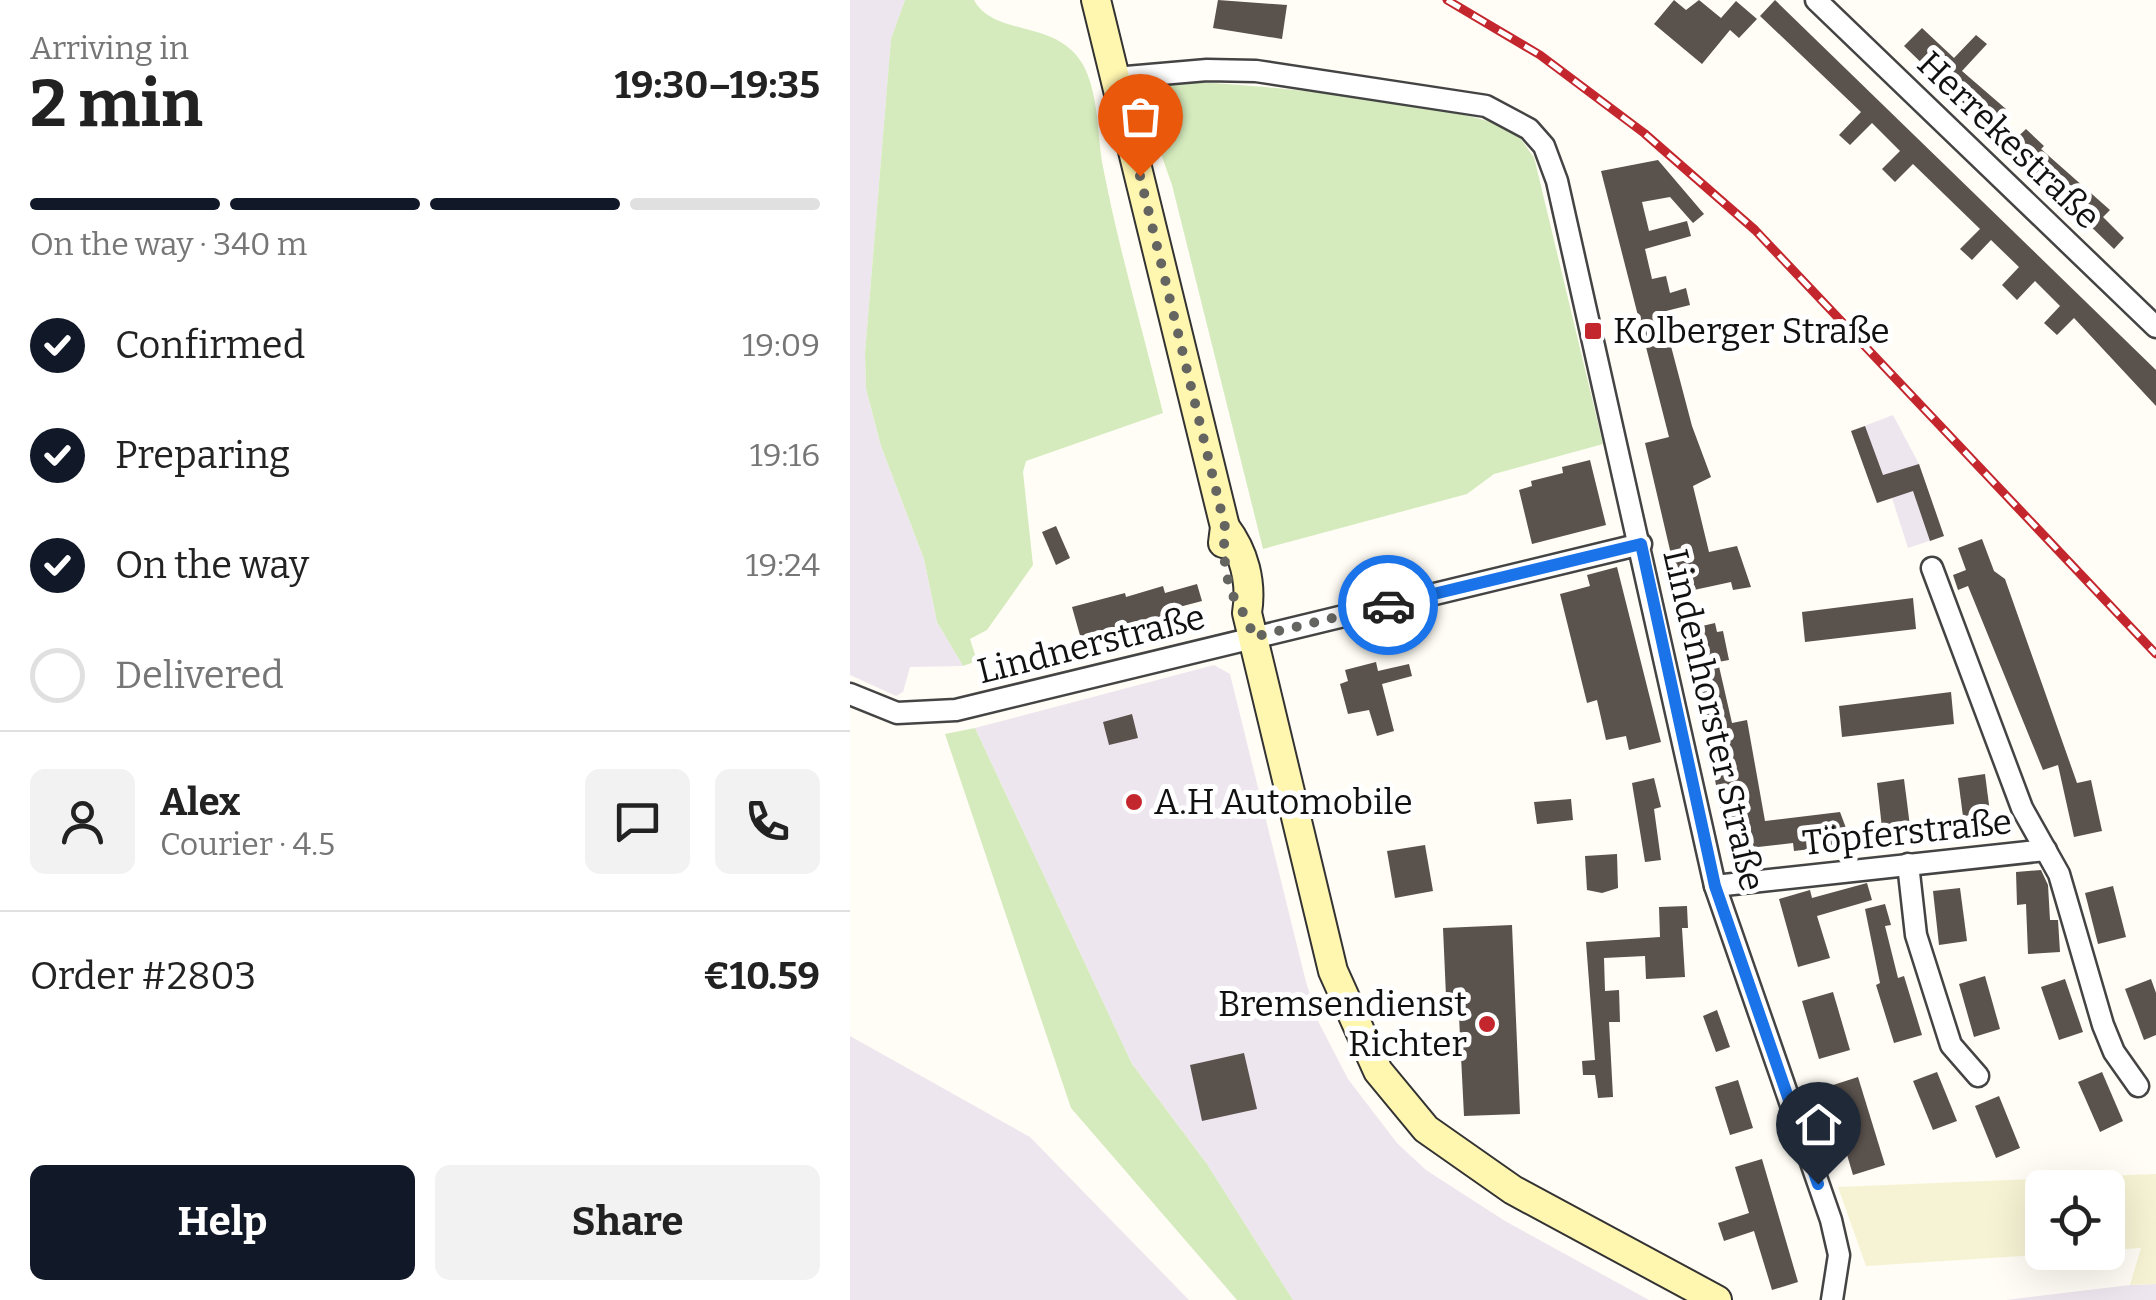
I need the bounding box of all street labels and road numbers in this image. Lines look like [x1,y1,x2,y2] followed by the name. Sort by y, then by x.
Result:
[1909,42,2109,238] street label: Herrekestraße
[1654,545,1774,895] street label: Lindenhorster Straße
[973,595,1209,693] street label: Lindnerstraße
[1800,800,2014,864] street label: Töpferstraße

